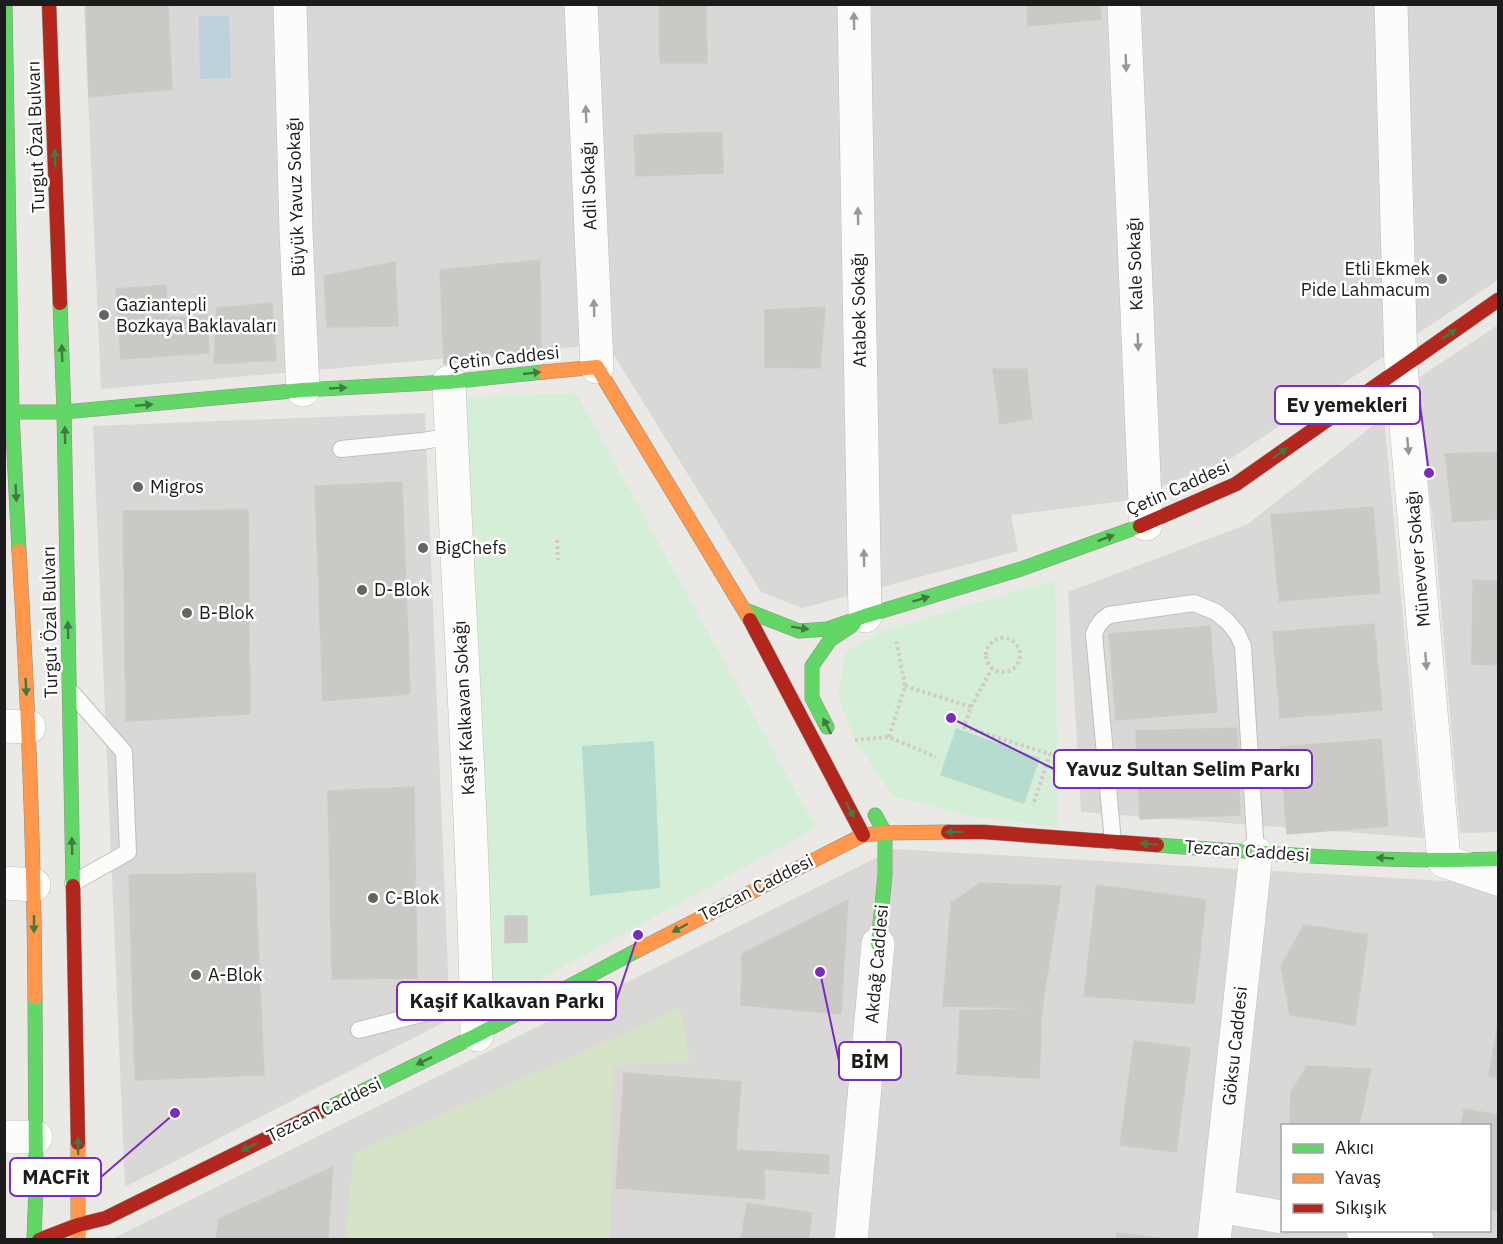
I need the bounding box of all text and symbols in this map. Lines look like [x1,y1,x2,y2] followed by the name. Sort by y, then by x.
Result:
[849,11,859,30] one-way arrow
[1122,53,1131,72] one-way arrow
[21,61,50,213] street label: Turgut Özal Bulvarı
[581,104,590,123] one-way arrow
[281,117,310,277] street label: Büyük Yavuz Sokağı
[575,141,602,231] street label: Adil Sokağı
[50,149,59,168] one-way arrow
[853,206,862,225] one-way arrow
[1121,217,1148,311] street label: Kale Sokağı
[846,252,871,368] street label: Atabek Sokağı
[1301,257,1431,301] place label: Etli Ekmek Pide Lahmacum
[1435,272,1449,286] marker: Etli Ekmek Pide Lahmacum
[116,293,277,337] place label: Gaziantepli Bozkaya Baklavaları
[590,299,599,318] one-way arrow
[97,308,111,322] marker: Gaziantepli Bozkaya Baklavaları
[1441,328,1457,340] one-way arrow
[1134,332,1143,351] one-way arrow
[447,340,560,375] street label: Çetin Caddesi
[57,344,67,363] one-way arrow
[523,368,542,378] one-way arrow
[328,383,347,393] one-way arrow
[1275,386,1420,424] callout: Ev yemekleri
[1286,391,1408,418] text: Ev yemekleri
[134,400,153,410] one-way arrow
[60,425,70,444] one-way arrow
[1403,436,1413,455] one-way arrow
[1272,447,1288,459] one-way arrow
[1122,454,1233,521] street label: Çetin Caddesi
[150,475,204,498] place label: Migros
[131,480,145,494] marker: Migros
[12,483,21,502] one-way arrow
[1400,490,1435,628] street label: Münevver Sokağı
[1097,533,1115,542] one-way arrow
[435,536,507,559] place label: BigChefs
[416,541,430,555] marker: BigChefs
[37,546,62,698] street label: Turgut Özal Bulvarı
[859,548,869,567] one-way arrow
[374,578,430,601] place label: D-Blok
[355,583,369,597] marker: D-Blok
[912,594,930,603] one-way arrow
[199,601,255,624] place label: B-Blok
[180,606,194,620] marker: B-Blok
[64,620,73,639] one-way arrow
[447,620,480,796] street label: Kaşif Kalkavan Sokağı
[791,624,810,633] one-way arrow
[1421,652,1431,671] one-way arrow
[22,678,31,697] one-way arrow
[822,717,832,734] one-way arrow
[1054,750,1312,788] callout: Yavuz Sultan Selim Parkı
[1066,755,1300,782] text: Yavuz Sultan Selim Parkı
[845,802,855,819] one-way arrow
[945,827,964,837] one-way arrow
[1184,835,1310,866] street label: Tezcan Caddesi
[67,836,77,855] one-way arrow
[1139,839,1158,849] one-way arrow
[695,849,817,926] street label: Tezcan Caddesi
[1376,854,1395,863] one-way arrow
[385,886,440,909] place label: C-Blok
[366,891,380,905] marker: C-Blok
[860,903,893,1024] street label: Akdağ Caddesi
[29,915,39,934] one-way arrow
[671,923,688,932] one-way arrow
[208,963,263,986] place label: A-Blok
[189,968,203,982] marker: A-Blok
[397,982,616,1020] callout: Kaşif Kalkavan Parkı
[1217,985,1252,1107] street label: Göksu Caddesi
[410,987,604,1014] text: Kaşif Kalkavan Parkı
[839,1042,901,1080] callout: BİM
[851,1047,889,1074] text: BİM
[416,1056,433,1066] one-way arrow
[263,1072,385,1147] street label: Tezcan Caddesi
[1281,1124,1491,1232] legend
[73,1136,83,1155] one-way arrow
[1335,1136,1374,1159] text: Akıcı
[241,1143,258,1152] one-way arrow
[10,1158,101,1196] callout: MACFit
[22,1163,90,1190] text: MACFit
[1335,1166,1381,1189] text: Yavaş
[1335,1196,1387,1219] text: Sıkışık

